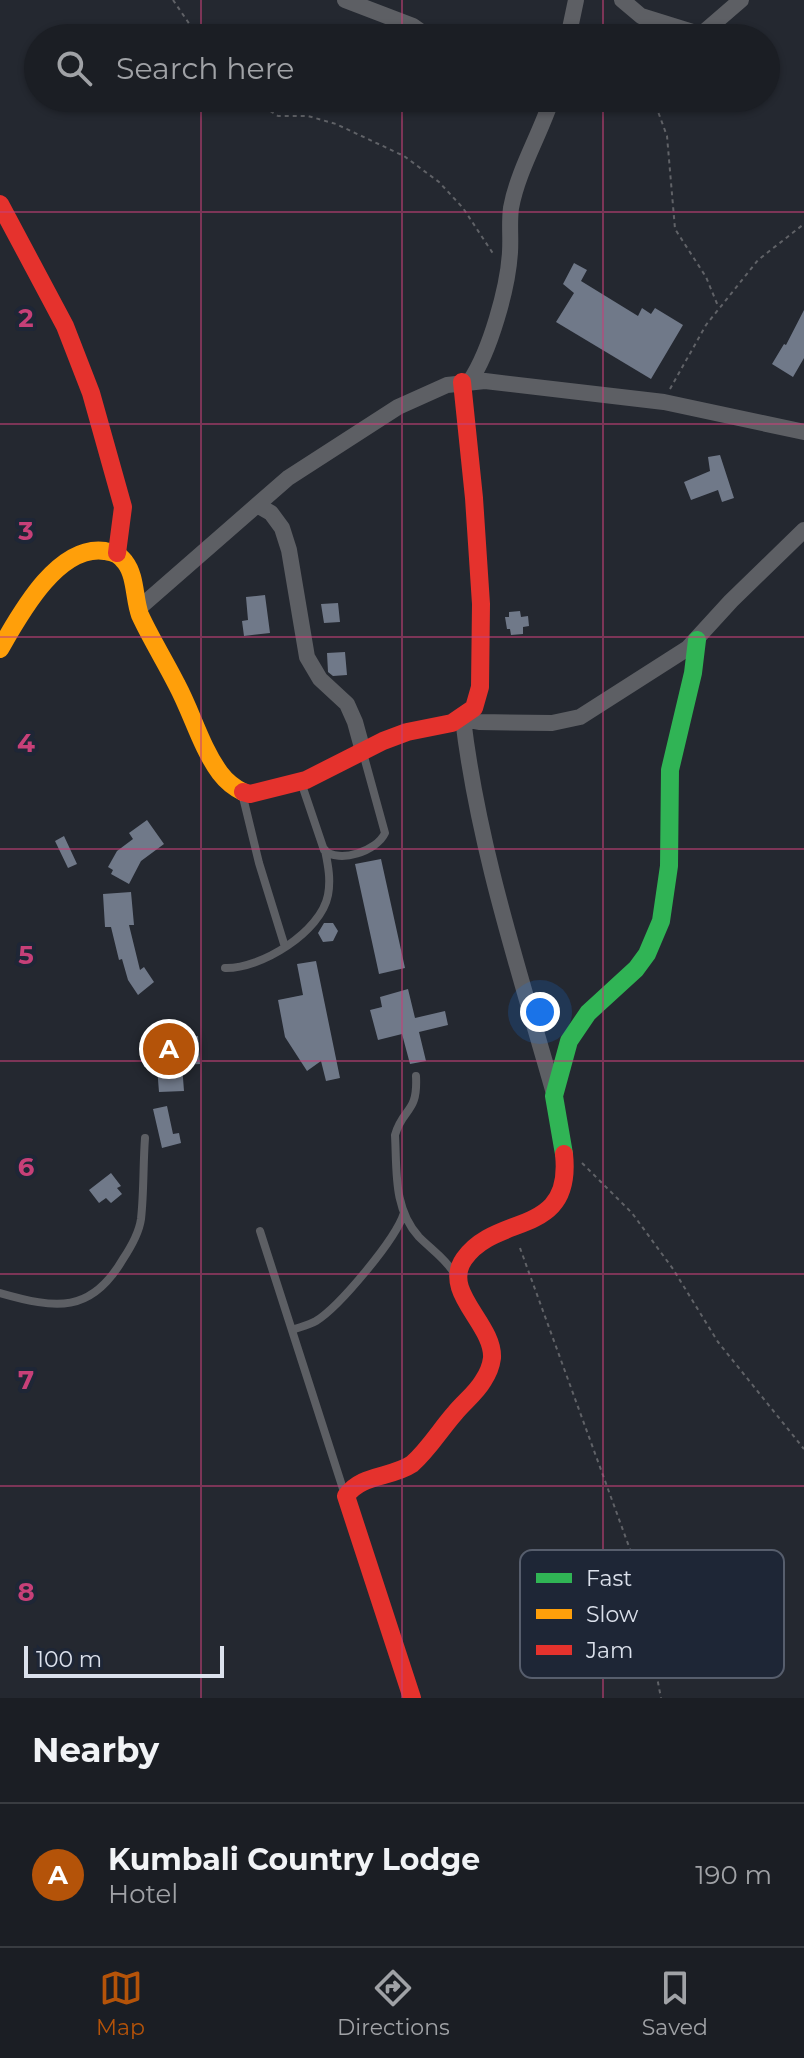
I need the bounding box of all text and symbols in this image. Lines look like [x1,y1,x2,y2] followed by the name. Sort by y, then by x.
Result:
[24,24,780,112] search box
[52,46,96,90] icon: search
[116,50,294,87] text: Search here
[18,302,34,334] text: 2
[17,515,34,547] text: 3
[17,727,35,759] text: 4
[18,939,34,971] text: 5
[520,992,560,1032] your location
[143,1019,195,1079] pin: A
[18,1151,35,1183] text: 6
[18,1364,34,1396] text: 7
[520,1550,784,1678] legend
[586,1565,632,1592] text: Fast
[17,1576,35,1608] text: 8
[586,1601,639,1628] text: Slow
[585,1637,633,1664] text: Jam
[24,1642,224,1678] scale bar
[36,1646,102,1673] text: 100 m
[32,1729,159,1771] text: Nearby
[108,1841,480,1878] text: Kumbali Country Lodge
[48,1859,68,1891] text: A
[695,1859,772,1891] text: 190 m
[108,1878,178,1910] text: Hotel
[96,1966,145,2041] tab: Map
[337,1966,450,2041] tab: Directions
[642,1966,708,2041] tab: Saved

